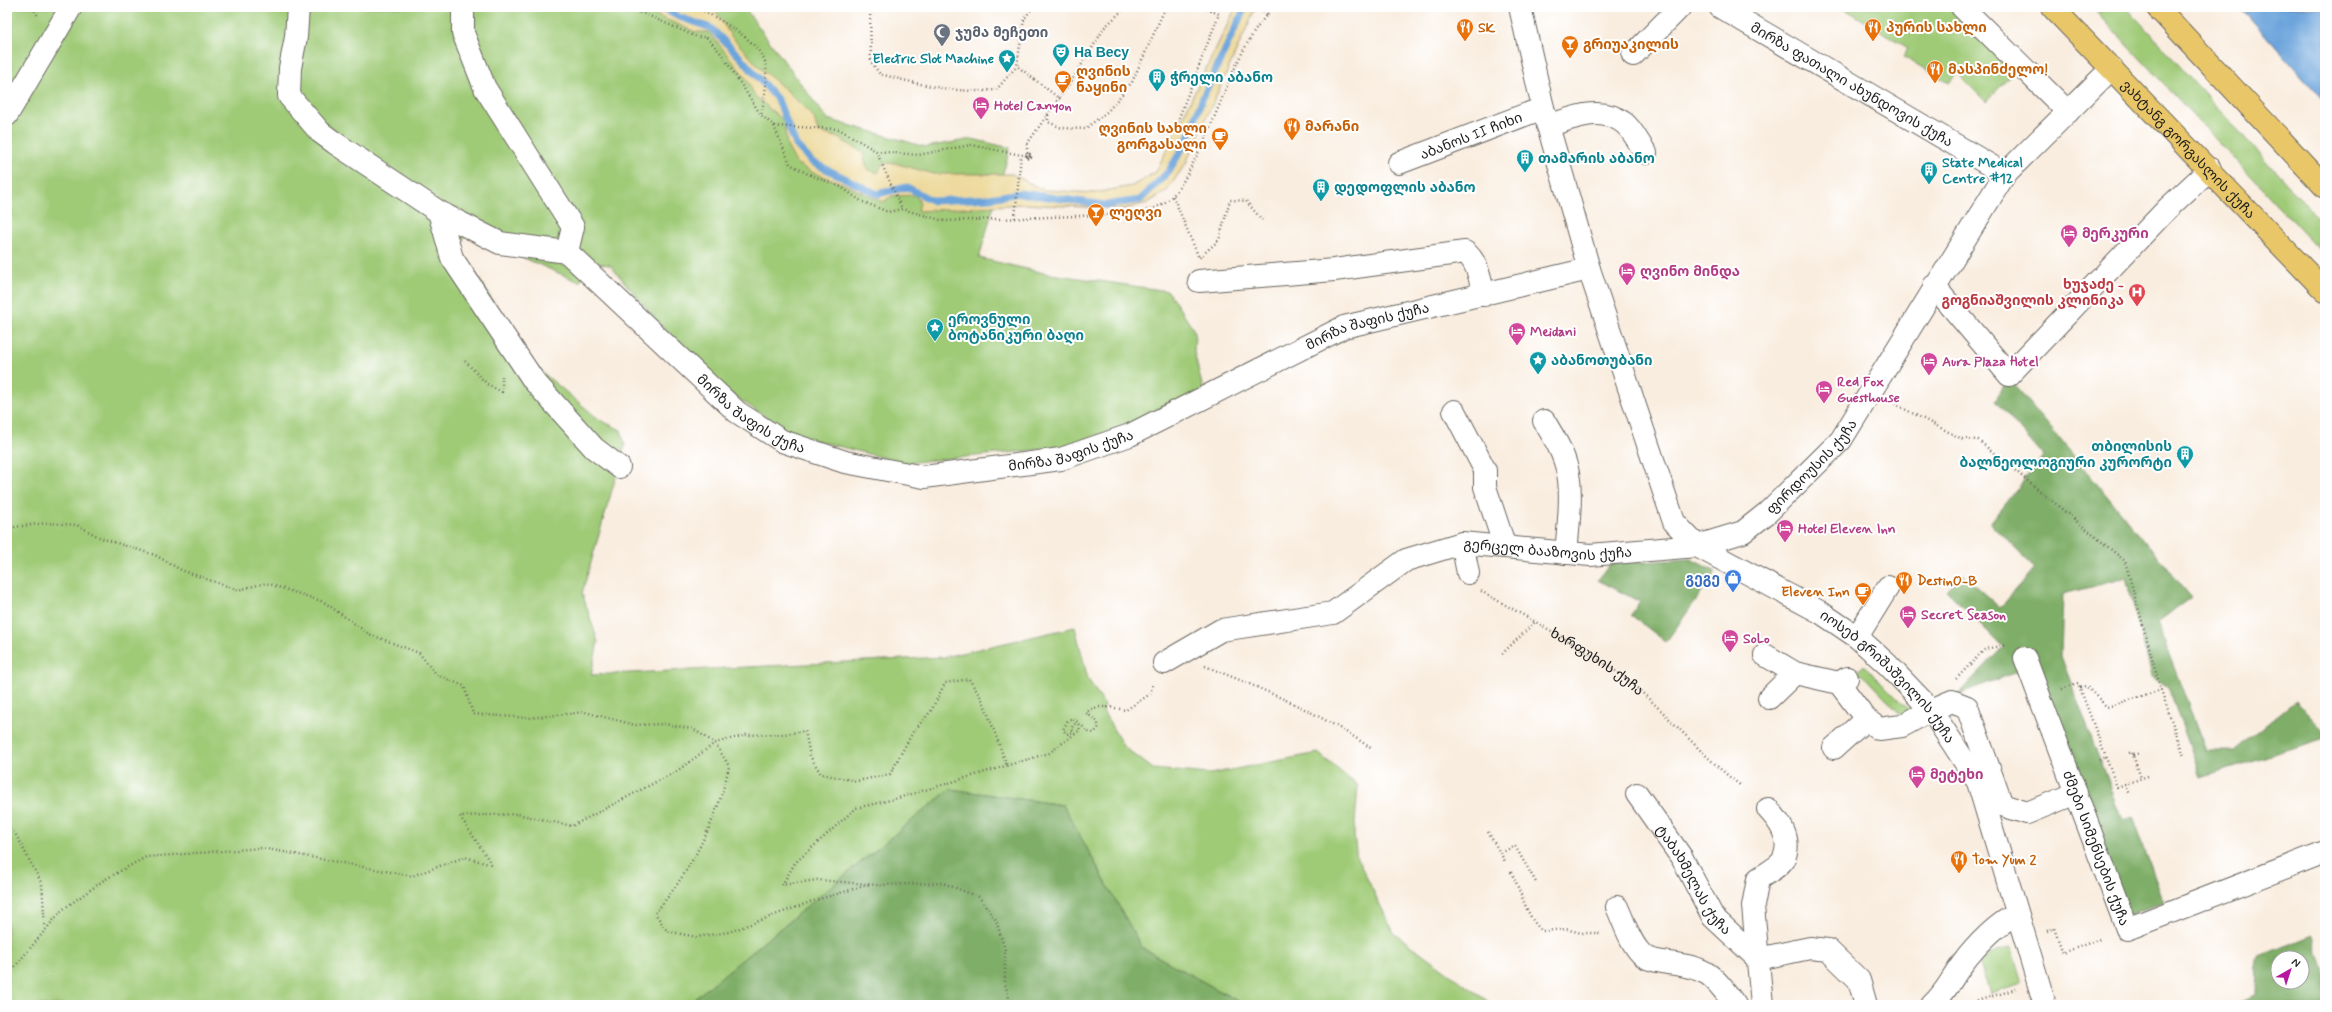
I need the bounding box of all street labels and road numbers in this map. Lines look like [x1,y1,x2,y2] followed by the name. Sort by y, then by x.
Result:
[1747,19,1956,152] street label: მირზა ფათალი ახუნდოვის ქუჩა
[2117,77,2259,223] street label: ვახტანგ გორგასლის ქუჩა
[1418,109,1525,164] street label: აბანოს II ჩიხი
[1303,299,1431,355] street label: მირზა შაფის ქუჩა
[693,371,807,458] street label: მირზა შაფის ქუჩა
[1763,416,1862,519] street label: ფირდოუსის ქუჩა
[1007,427,1136,476] street label: მირზა შაფის ქუჩა
[1463,535,1633,565] street label: გერცელ ბააზოვის ქუჩა
[1816,607,1958,747] street label: იოსებ გრიშაშვილის ქუჩა
[1547,624,1647,700] street label: ხარფუხის ქუჩა
[2058,768,2133,928] street label: ძმები სიმენსების ქუჩა
[1651,822,1734,939] street label: ტაბახმელას ქუჩა

